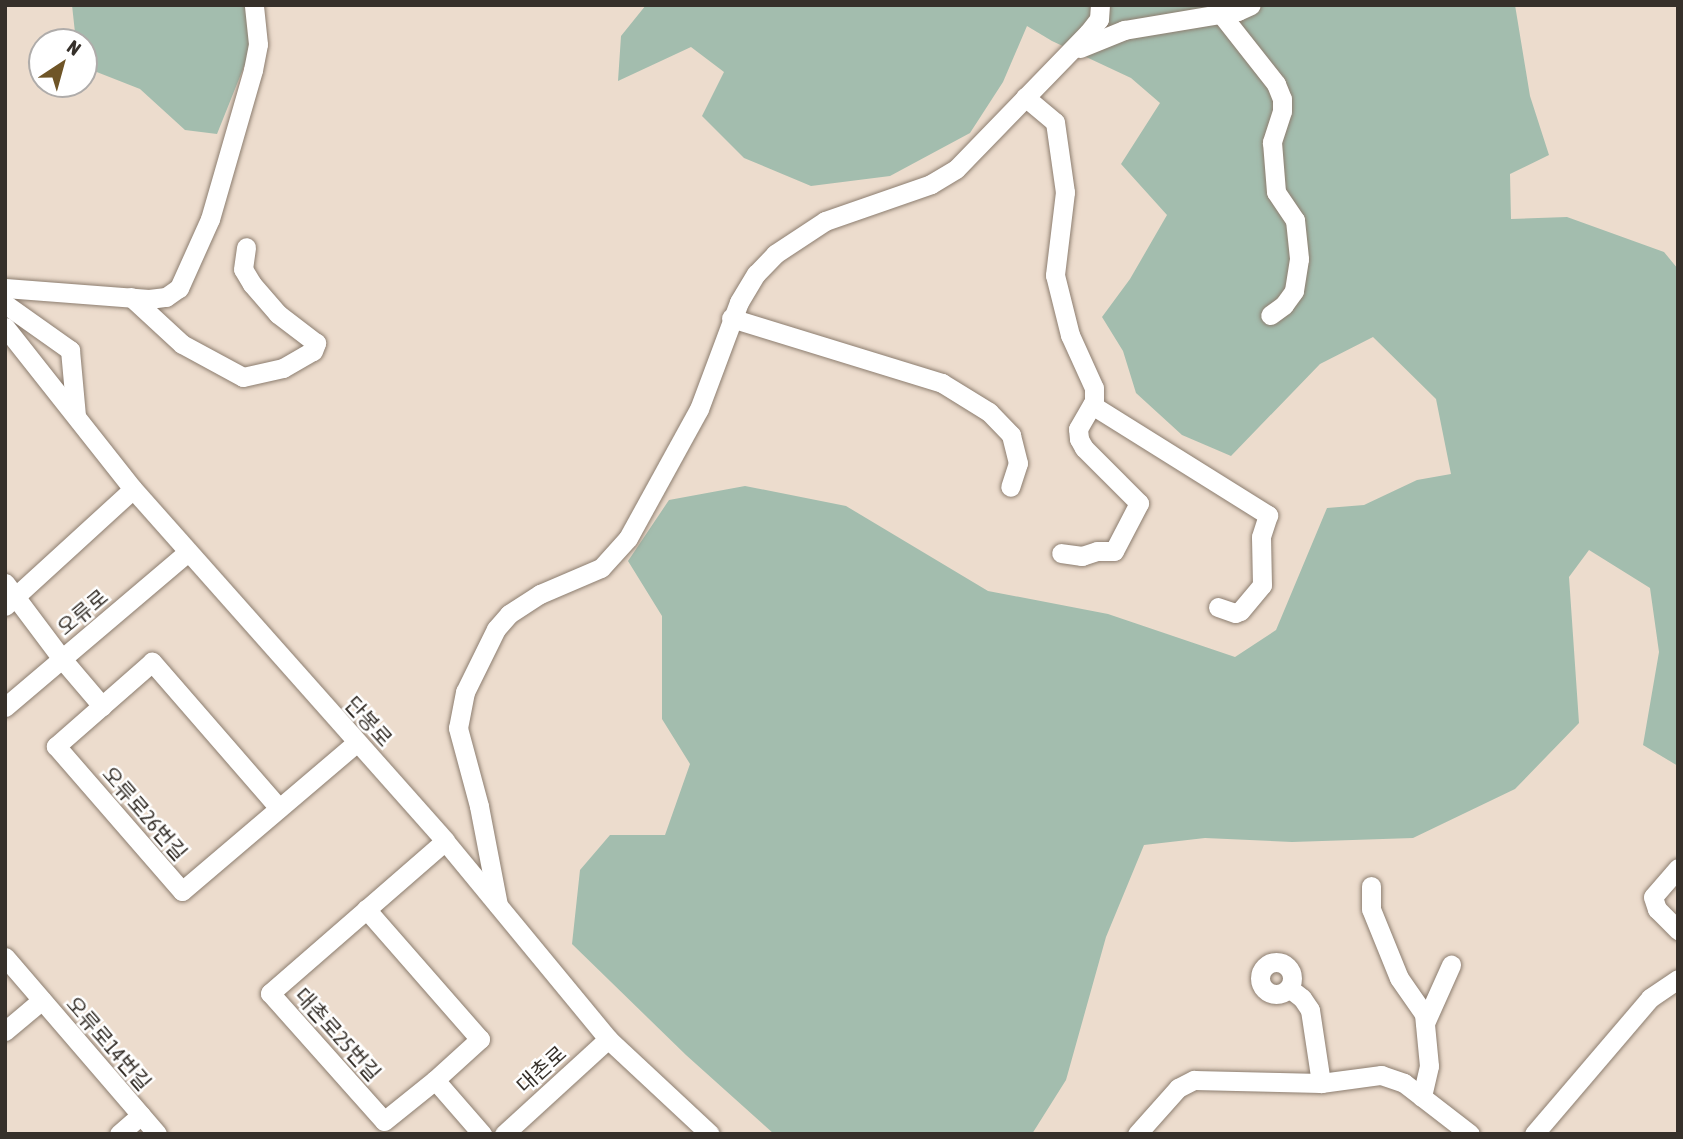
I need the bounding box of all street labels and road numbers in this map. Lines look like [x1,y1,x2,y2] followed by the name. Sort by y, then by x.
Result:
[52,584,112,640] street label: 오류로
[340,691,398,751] street label: 단봉로
[97,761,193,865] street label: 오류로26번길
[290,982,386,1086] street label: 대촌로25번길
[61,991,157,1095] street label: 오류로14번길
[511,1040,571,1098] street label: 대촌로

